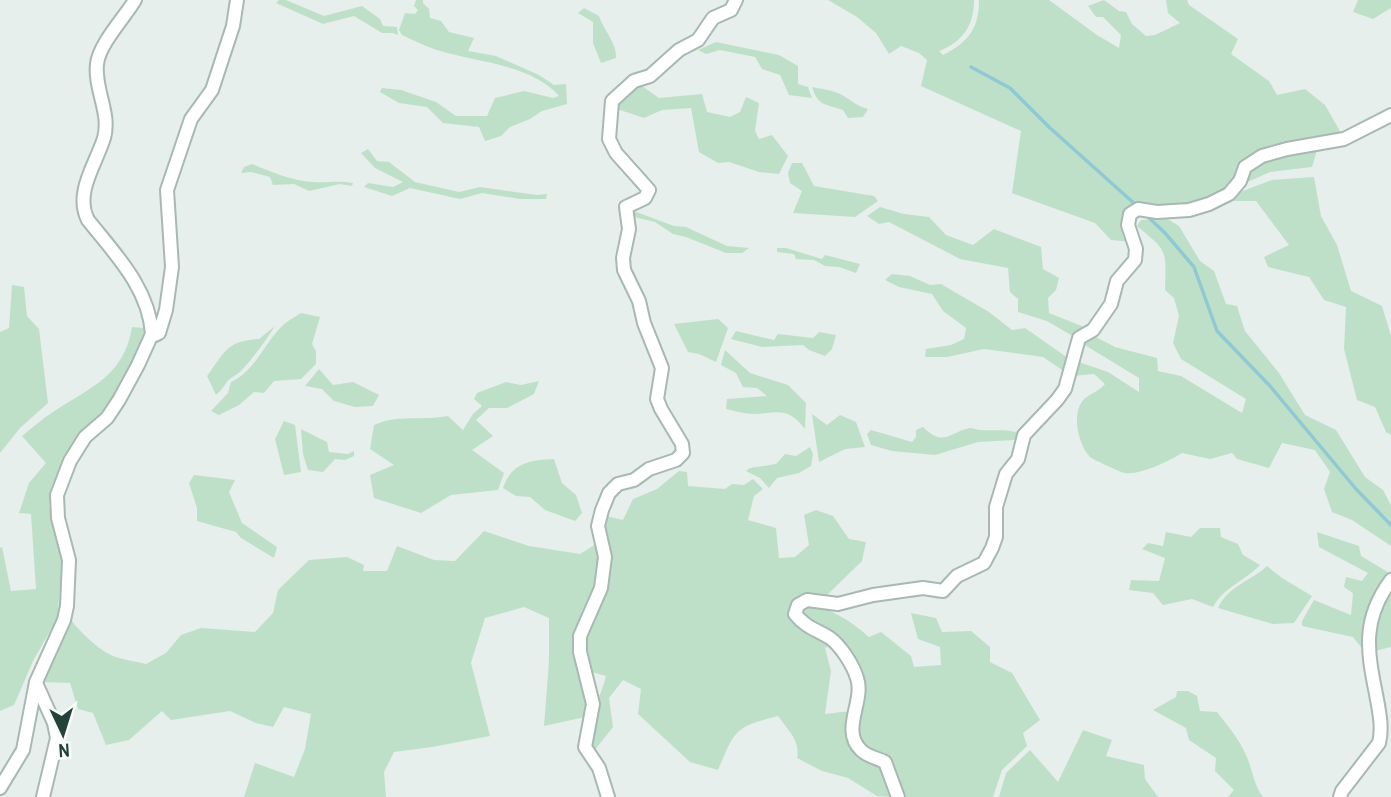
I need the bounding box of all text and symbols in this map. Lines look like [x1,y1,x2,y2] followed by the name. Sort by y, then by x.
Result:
[28,699,98,769] north arrow
[58,738,71,764] text: N

